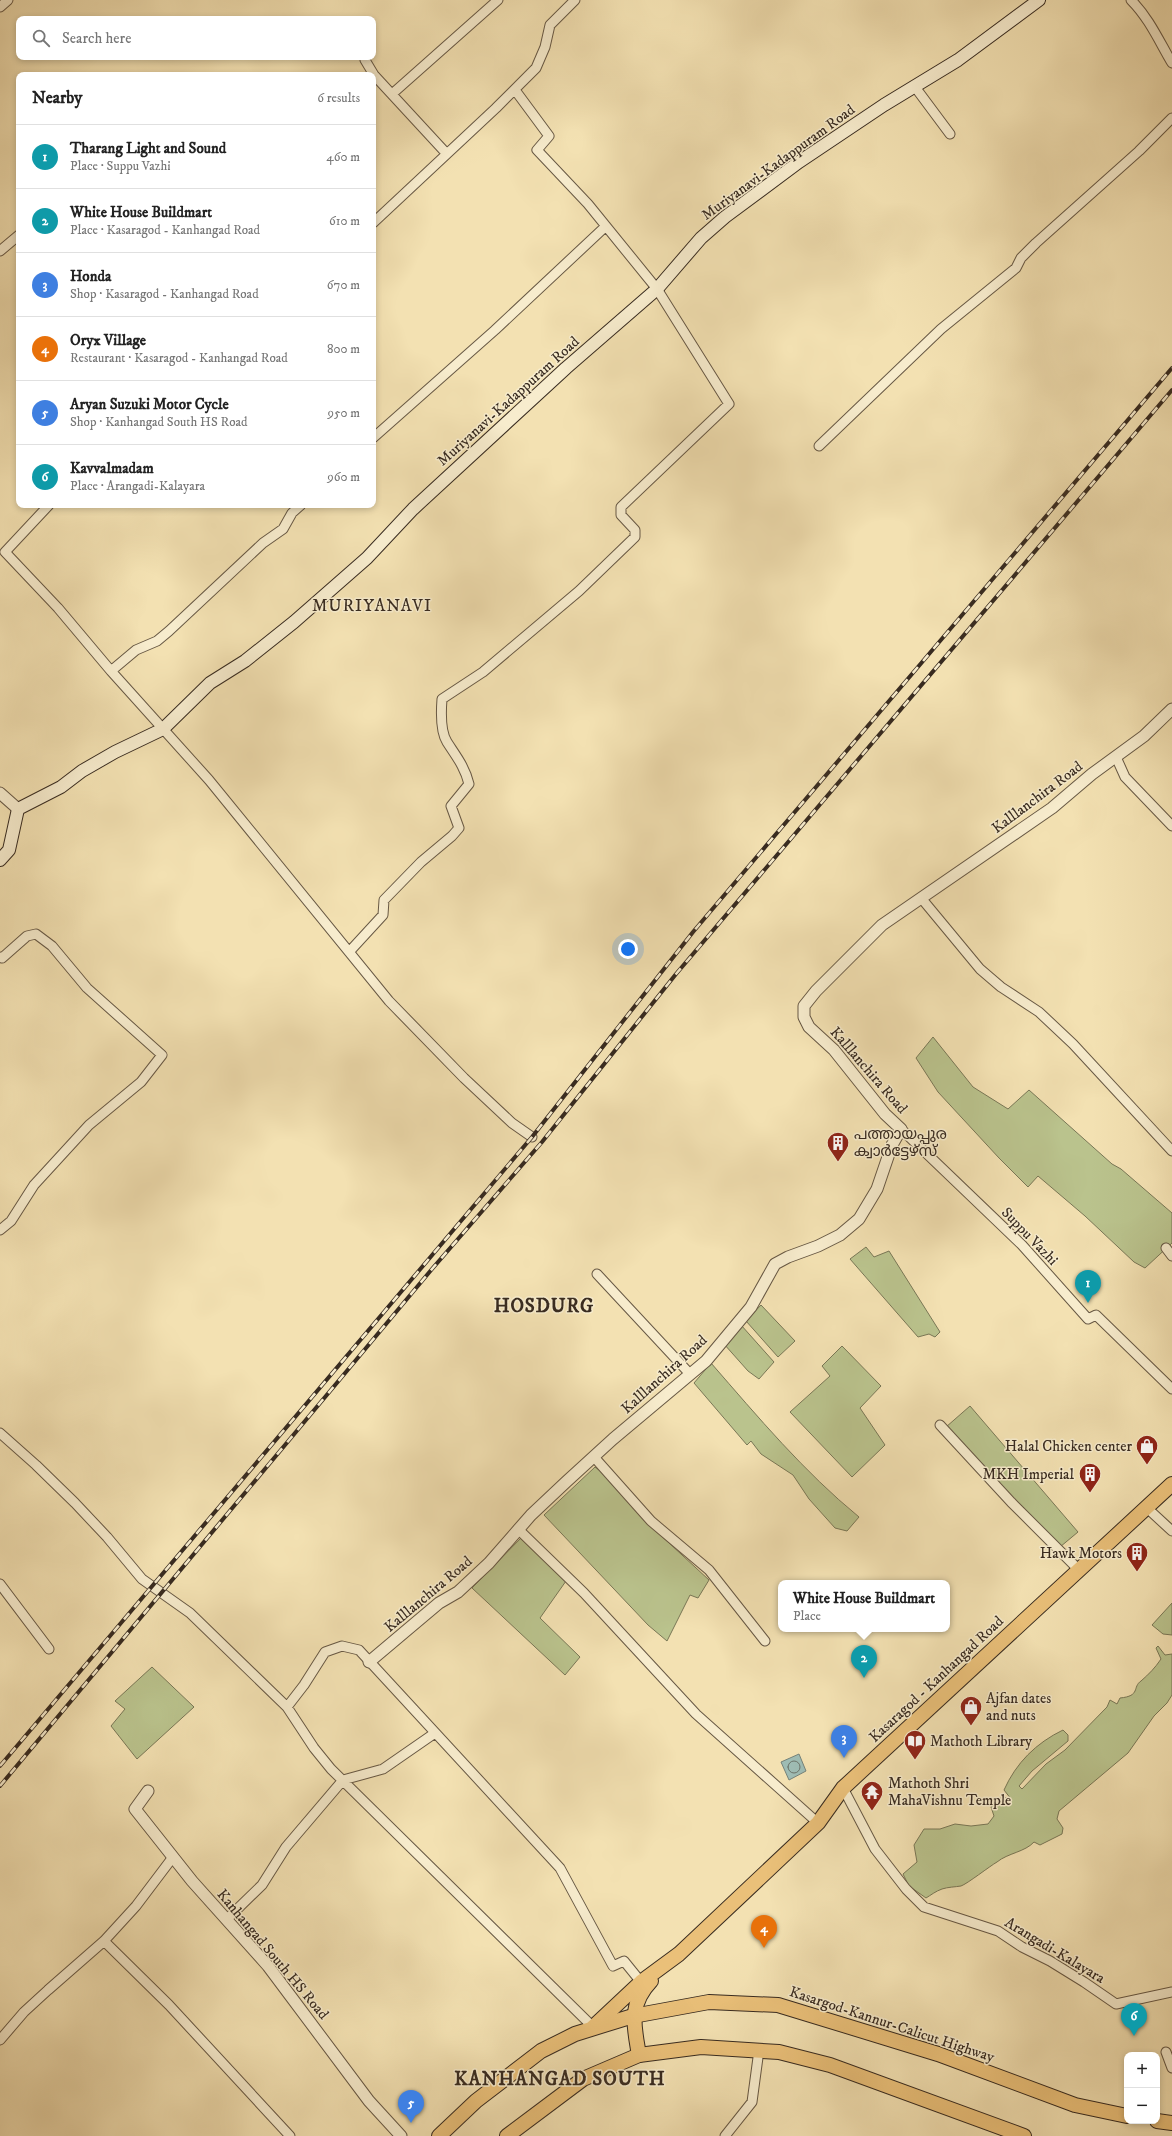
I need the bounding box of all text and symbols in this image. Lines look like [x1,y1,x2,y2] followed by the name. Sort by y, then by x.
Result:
[16,16,376,60] search box
[30,27,52,49] icon: search
[62,29,131,48] text: Search here
[32,87,82,109] text: Nearby
[317,90,360,106] text: 6 results
[698,100,859,224] street label: Muriyanavi-Kadappuram Road
[70,139,226,158] text: Tharang Light and Sound
[43,149,47,165] text: 1
[326,149,360,165] text: 460 m
[70,158,171,174] text: Place · Suppu Vazhi
[70,203,212,222] text: White House Buildmart
[42,213,48,229] text: 2
[329,213,360,229] text: 610 m
[70,222,260,238] text: Place · Kasaragod - Kanhangad Road
[70,267,111,286] text: Honda
[43,277,47,293] text: 3
[327,277,360,293] text: 670 m
[70,286,259,302] text: Shop · Kasaragod - Kanhangad Road
[70,331,146,350] text: Oryx Village
[433,332,584,470] street label: Muriyanavi-Kadappuram Road
[41,341,49,357] text: 4
[327,341,360,357] text: 800 m
[70,350,288,366] text: Restaurant · Kasaragod - Kanhangad Road
[70,395,229,414] text: Aryan Suzuki Motor Cycle
[42,405,48,421] text: 5
[328,405,360,421] text: 950 m
[70,414,247,430] text: Shop · Kanhangad South HS Road
[70,459,154,478] text: Kavvalmadam
[42,469,48,485] text: 6
[327,469,360,485] text: 960 m
[70,478,205,494] text: Place · Arangadi-Kalayara
[312,595,432,617] district label: MURIYANAVI
[988,757,1087,838] street label: Kalllanchira Road
[618,939,638,959] your location
[826,1023,912,1118] street label: Kalllanchira Road
[854,1125,947,1161] place label: പത്തായപ്പുര ക്വാർട്ടേഴ്സ്
[825,1130,851,1163] building icon: പത്തായപ്പുര ക്വാർട്ടേഴ്സ്
[997,1203,1062,1270] street label: Suppu Vazhi
[1075,1270,1101,1303] pin: 1
[494,1295,594,1318] district label: HOSDURG
[617,1331,712,1418] street label: Kalllanchira Road
[1134,1433,1160,1466] shop icon: Halal Chicken center
[1005,1437,1132,1456] place label: Halal Chicken center
[1077,1461,1103,1494] building icon: MKH Imperial
[982,1465,1074,1484] place label: MKH Imperial
[1124,1540,1150,1573] building icon: Hawk Motors
[1040,1544,1122,1563] place label: Hawk Motors
[380,1552,477,1637] street label: Kalllanchira Road
[778,1580,950,1632] popup
[793,1589,935,1608] text: White House Buildmart
[793,1608,821,1624] text: Place
[865,1612,1008,1747] street label: Kasaragod - Kanhangad Road
[851,1645,877,1678] pin: 2
[986,1689,1051,1725] place label: Ajfan dates and nuts
[958,1694,984,1727] shop icon: Ajfan dates and nuts
[831,1725,857,1758] pin: 3
[902,1728,928,1761] library icon: Mathoth Library
[930,1732,1033,1751] place label: Mathoth Library
[888,1774,1011,1810] place label: Mathoth Shri MahaVishnu Temple
[859,1779,885,1812] temple icon: Mathoth Shri MahaVishnu Temple
[213,1885,333,2024] street label: Kanhangad South HS Road
[1001,1913,1109,1988] street label: Arangadi-Kalayara
[751,1915,777,1948] pin: 4
[787,1982,998,2067] street label: Kasargod-Kannur-Calicut Highway
[1121,2003,1147,2036] pin: 6
[1124,2052,1160,2124] map controls
[1124,2052,1160,2088] button: +
[454,2068,666,2091] district label: KANHANGAD SOUTH
[1124,2088,1160,2124] button: −
[398,2090,424,2123] pin: 5

